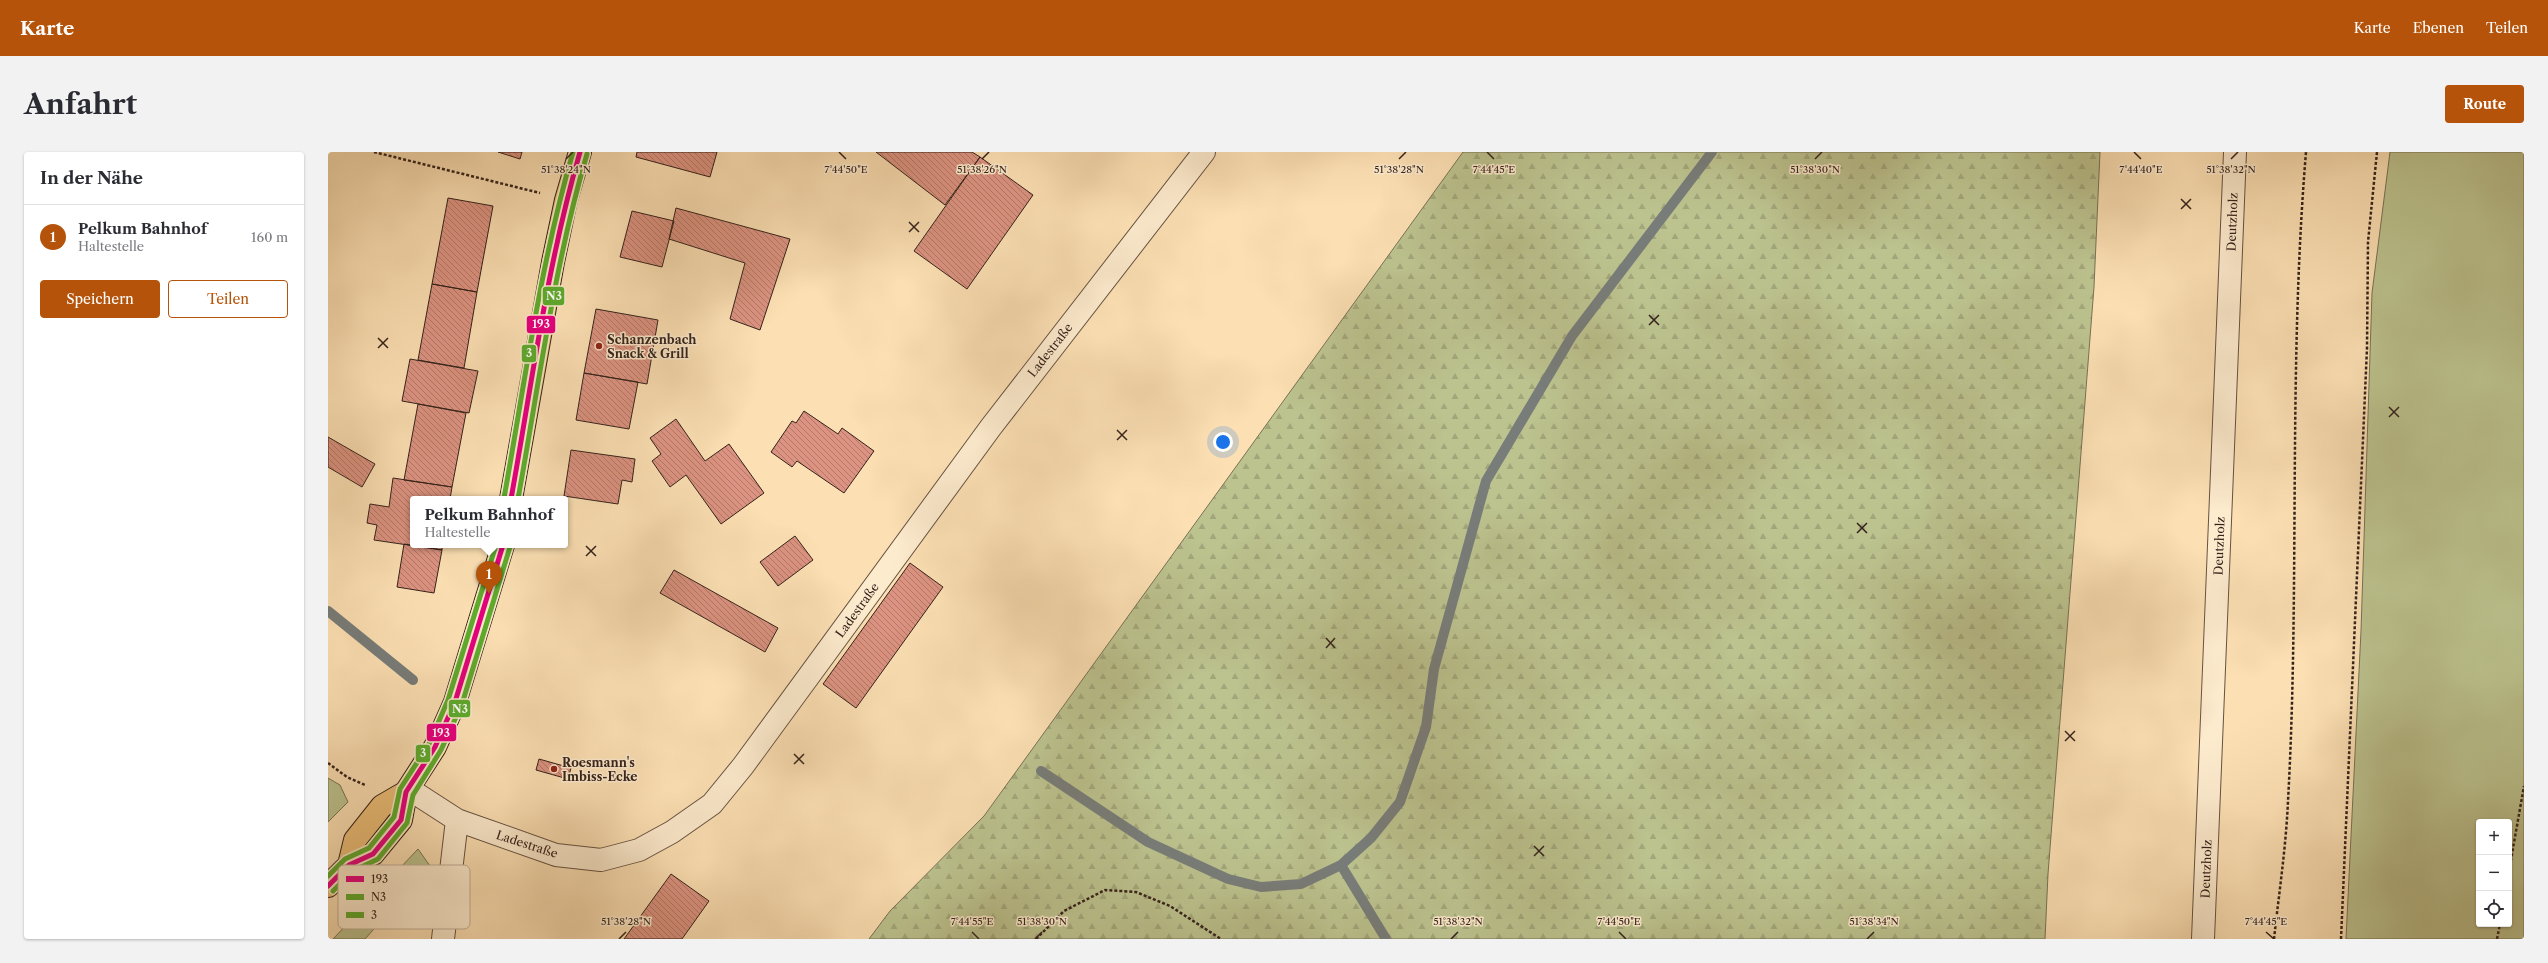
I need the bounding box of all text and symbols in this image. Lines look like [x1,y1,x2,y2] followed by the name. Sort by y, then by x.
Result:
[20,17,74,40] text: Karte
[2354,19,2391,37] text: Karte
[2413,19,2464,37] text: Ebenen
[2486,19,2528,37] text: Teilen
[2445,85,2524,123] button: Route
[24,87,137,121] text: Anfahrt
[541,163,591,176] text: 51°38'24"N
[824,163,868,176] text: 7°44'50"E
[957,163,1007,176] text: 51°38'26"N
[1374,163,1424,176] text: 51°38'28"N
[1473,163,1515,176] text: 7°44'45"E
[1790,163,1840,176] text: 51°38'30"N
[2119,163,2163,176] text: 7°44'40"E
[2206,163,2256,176] text: 51°38'32"N
[40,168,143,188] text: In der Nähe
[2223,192,2241,252] street label: Deutzholz
[78,219,207,238] text: Pelkum Bahnhof
[50,229,56,245] text: 1
[251,229,288,245] text: 160 m
[78,238,144,254] text: Haltestelle
[40,280,160,318] button: Speichern
[168,280,288,318] button: Teilen
[542,286,565,306] line badge: N3
[546,289,562,303] text: N3
[526,315,556,334] line badge: 193
[532,317,550,331] text: 193
[1024,320,1076,380] street label: Ladestraße
[607,332,697,361] place label: Schanzenbach Snack & Grill
[594,341,604,351] marker: Schanzenbach Snack & Grill
[521,344,537,363] line badge: 3
[526,346,532,360] text: 3
[1213,432,1233,452] your location
[410,496,568,548] popup
[424,505,554,524] text: Pelkum Bahnhof
[2210,516,2228,576] street label: Deutzholz
[424,524,491,540] text: Haltestelle
[476,561,502,594] pin: 1
[832,579,882,640] street label: Ladestraße
[448,699,471,718] line badge: N3
[452,702,468,716] text: N3
[426,723,457,742] line badge: 193
[432,726,450,740] text: 193
[415,744,431,763] line badge: 3
[420,746,426,760] text: 3
[562,755,637,784] place label: Roesmann's Imbiss-Ecke
[549,764,559,774] marker: Roesmann's Imbiss-Ecke
[2476,819,2512,927] map controls
[2476,819,2512,855] button: +
[494,827,560,861] street label: Ladestraße
[2197,839,2215,899] street label: Deutzholz
[2476,855,2512,891] button: −
[338,865,470,929] legend
[371,872,388,886] text: 193
[371,890,386,904] text: N3
[2476,891,2512,927] button: locate
[371,908,377,922] text: 3
[601,915,651,928] text: 51°38'28"N
[951,915,993,928] text: 7°44'55"E
[1017,915,1067,928] text: 51°38'30"N
[1433,915,1483,928] text: 51°38'32"N
[1597,915,1641,928] text: 7°44'50"E
[1849,915,1899,928] text: 51°38'34"N
[2245,915,2287,928] text: 7°44'45"E

